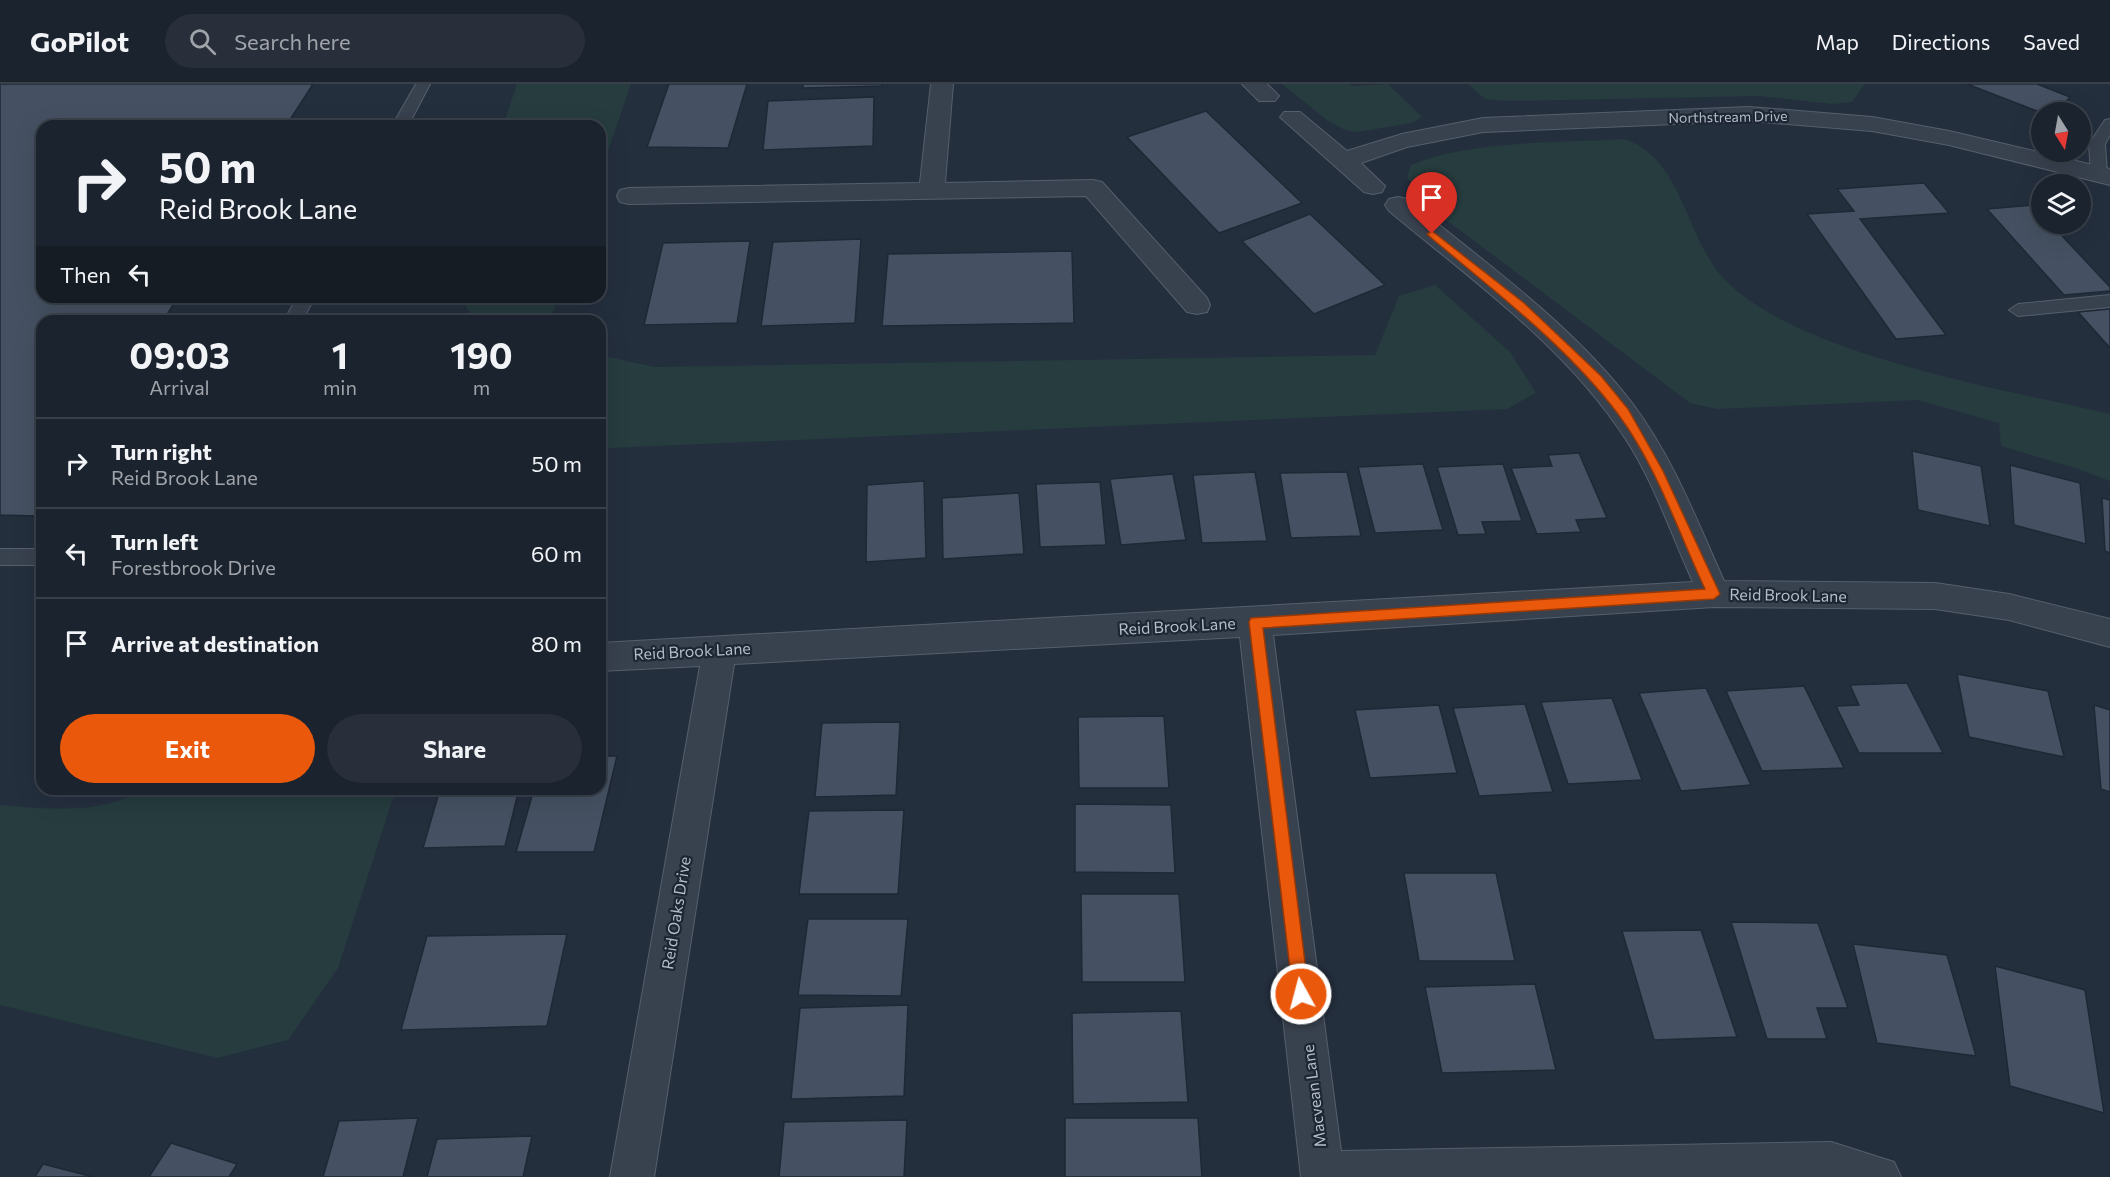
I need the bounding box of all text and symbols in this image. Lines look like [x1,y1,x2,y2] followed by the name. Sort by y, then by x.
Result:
[165,14,585,68] search box
[30,24,129,58] text: GoPilot
[186,25,219,58] icon: search
[234,28,351,55] text: Search here
[1816,29,1859,54] text: Map
[1892,29,1990,54] text: Directions
[2023,29,2080,54] text: Saved
[2031,102,2091,162] north arrow
[2031,102,2091,234] map controls
[1668,107,1788,126] street label: Northstream Drive
[159,140,256,192] text: 50 m
[60,144,138,222] icon: right
[1406,172,1457,234] pin
[2031,174,2091,234] button: layers
[1415,181,1448,214] icon: arrive
[159,192,357,225] text: Reid Brook Lane
[123,258,156,291] icon: left
[60,261,111,288] text: Then
[129,332,230,376] text: 09:03
[332,332,348,376] text: 1
[450,332,513,376] text: 190
[149,375,210,399] text: Arrival
[323,375,357,399] text: min
[473,375,490,399] text: m
[111,438,212,465] text: Turn right
[60,447,93,480] icon: right
[532,450,582,477] text: 50 m
[111,465,258,489] text: Reid Brook Lane
[111,528,198,555] text: Turn left
[60,537,93,570] icon: left
[531,540,582,567] text: 60 m
[111,555,276,579] text: Forestbrook Drive
[1729,584,1847,605] street label: Reid Brook Lane
[1118,613,1236,638] street label: Reid Brook Lane
[60,627,93,660] icon: arrive
[111,630,319,657] text: Arrive at destination
[531,630,582,657] text: 80 m
[633,638,751,663] street label: Reid Brook Lane
[60,714,315,783] button: Exit
[327,714,582,783] button: Share
[657,855,694,971] street label: Reid Oaks Drive
[1269,962,1333,1026] position arrow
[1298,1044,1329,1149] street label: Macvean Lane

